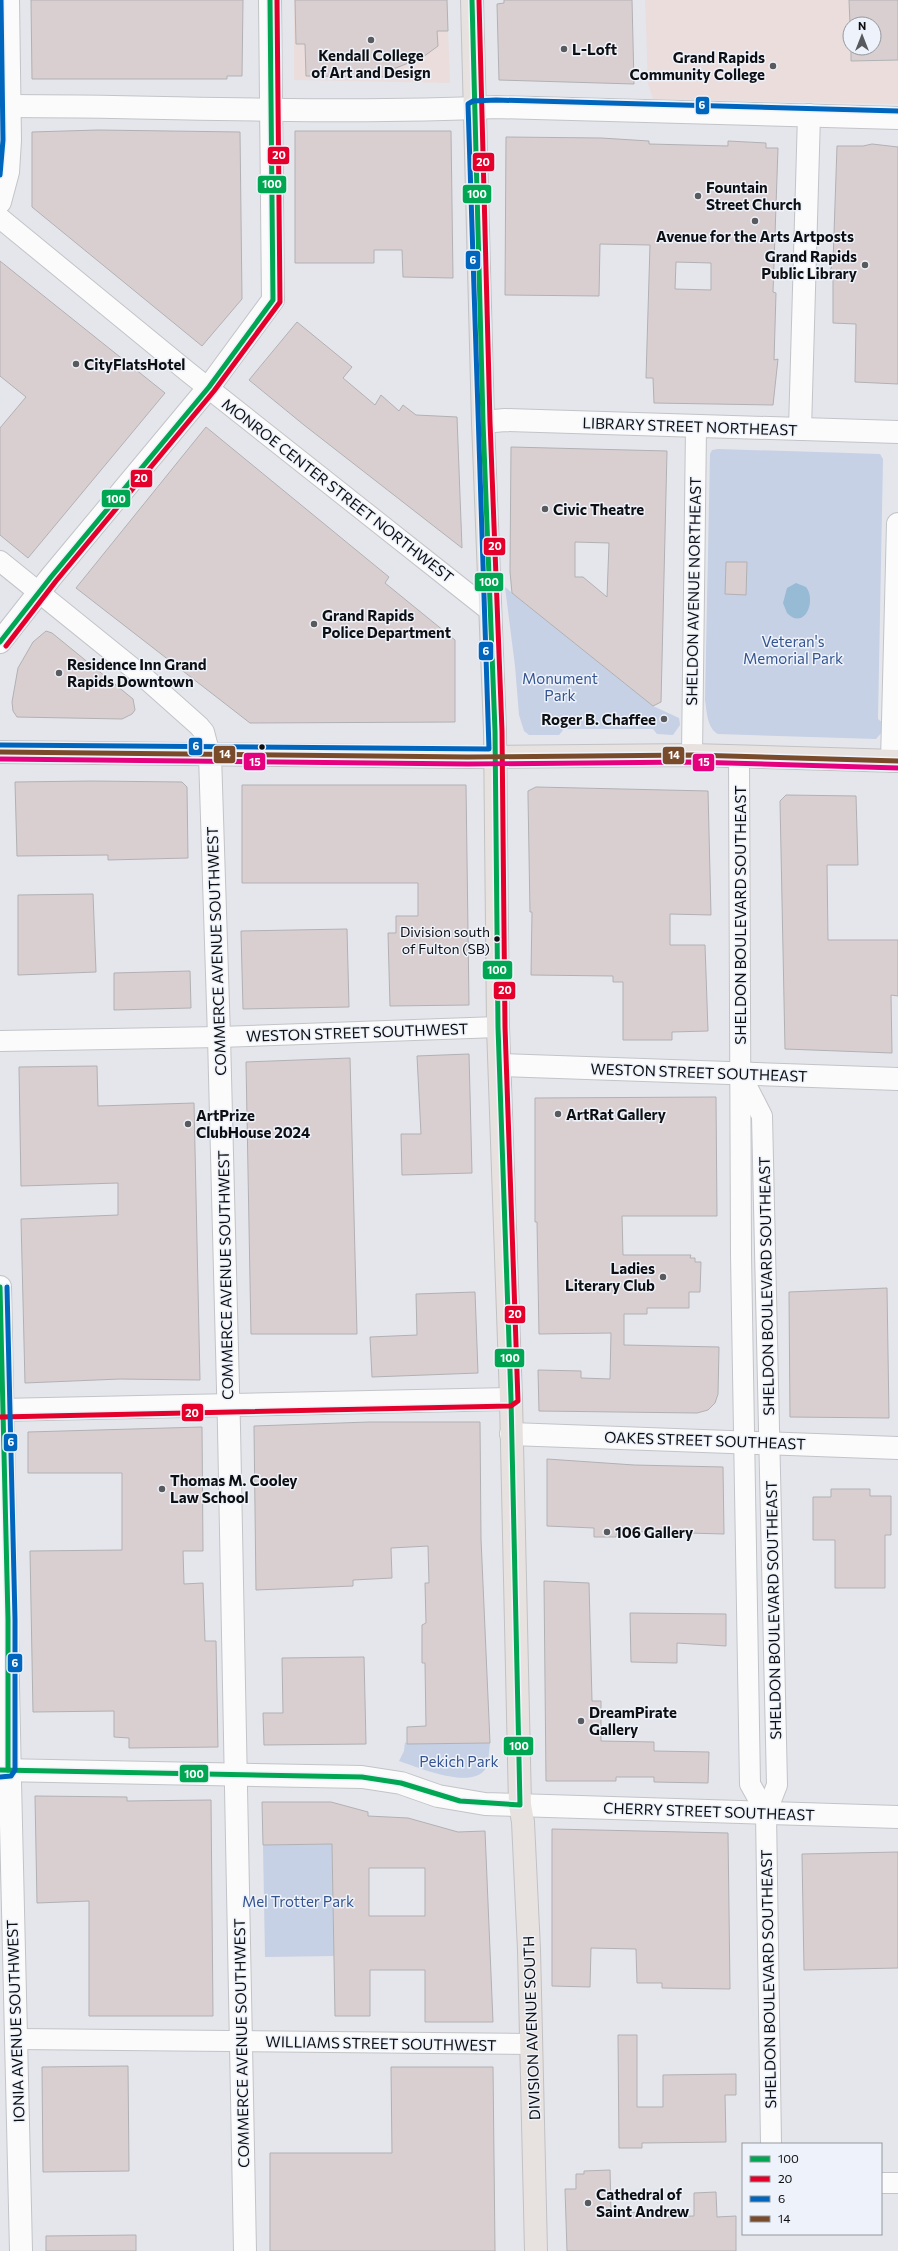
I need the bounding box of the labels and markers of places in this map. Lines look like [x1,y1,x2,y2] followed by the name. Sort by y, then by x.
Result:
[366,35,376,45] marker: Kendall College of Art and Design
[572,40,617,58] place label: L-Loft
[559,44,569,54] marker: L-Loft
[311,46,431,81] place label: Kendall College of Art and Design
[629,48,765,83] place label: Grand Rapids Community College
[768,61,778,71] marker: Grand Rapids Community College
[706,178,802,213] place label: Fountain Street Church
[693,191,703,201] marker: Fountain Street Church
[750,216,760,226] marker: Avenue for the Arts Artposts
[656,227,854,245] place label: Avenue for the Arts Artposts
[761,247,858,282] place label: Grand Rapids Public Library
[860,260,870,270] marker: Grand Rapids Public Library
[84,355,185,373] place label: CityFlatsHotel
[71,359,81,369] marker: CityFlatsHotel
[553,500,644,518] place label: Civic Theatre
[540,504,550,514] marker: Civic Theatre
[322,606,451,641] place label: Grand Rapids Police Department
[309,619,319,629] marker: Grand Rapids Police Department
[67,655,207,690] place label: Residence Inn Grand Rapids Downtown
[54,668,64,678] marker: Residence Inn Grand Rapids Downtown
[541,710,656,728] place label: Roger B. Chaffee
[659,714,669,724] marker: Roger B. Chaffee
[257,742,267,752] unlabelled marker
[400,923,490,957] place label: Division south of Fulton (SB)
[492,934,502,944] marker: Division south of Fulton (SB)
[566,1105,667,1123] place label: ArtRat Gallery
[196,1106,310,1141] place label: ArtPrize ClubHouse 2024
[553,1109,563,1119] marker: ArtRat Gallery
[183,1119,193,1129] marker: ArtPrize ClubHouse 2024
[565,1259,655,1294] place label: Ladies Literary Club
[658,1272,668,1282] marker: Ladies Literary Club
[170,1471,298,1506] place label: Thomas M. Cooley Law School
[157,1484,167,1494] marker: Thomas M. Cooley Law School
[615,1523,694,1541] place label: 106 Gallery
[602,1527,612,1537] marker: 106 Gallery
[589,1703,677,1738] place label: DreamPirate Gallery
[576,1716,586,1726] marker: DreamPirate Gallery
[596,2185,690,2220] place label: Cathedral of Saint Andrew
[583,2198,593,2208] marker: Cathedral of Saint Andrew

